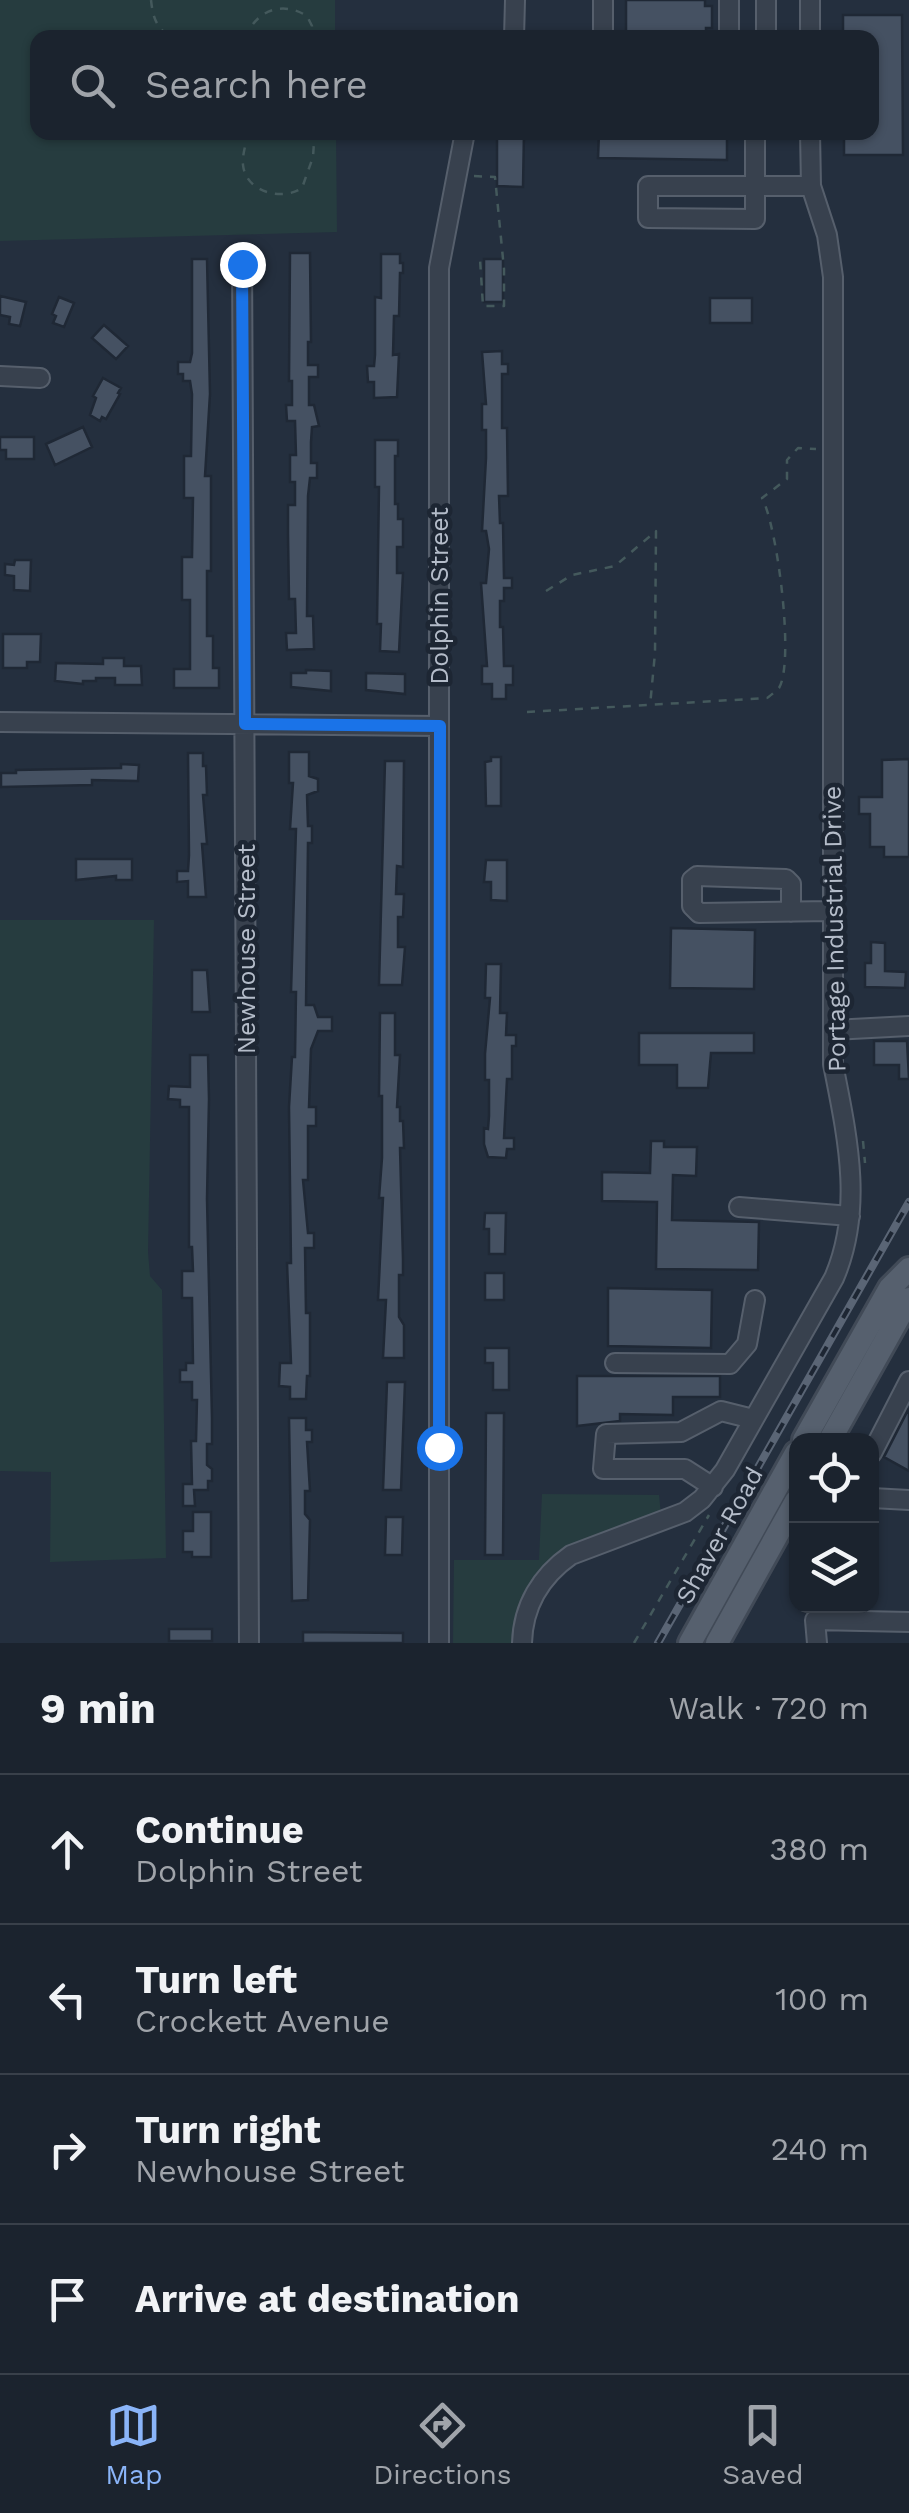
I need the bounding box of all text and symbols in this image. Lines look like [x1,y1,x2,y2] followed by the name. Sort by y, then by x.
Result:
[30,30,879,140] search box
[65,58,120,113] icon: search
[145,63,368,107] text: Search here
[220,242,266,288] route end
[425,507,454,685] street label: Dolphin Street
[818,786,851,1072] street label: Portage Industrial Drive
[232,843,261,1054] street label: Newhouse Street
[417,1425,463,1471] route start
[789,1433,879,1613] map controls
[789,1433,879,1523] button: locate
[670,1462,769,1609] street label: Shaver Road
[789,1523,879,1613] button: layers
[40,1684,156,1733] text: 9 min
[668,1689,869,1727] text: Walk · 720 m
[135,1808,304,1852] text: Continue
[40,1822,95,1877] icon: ahead
[769,1830,869,1868] text: 380 m
[135,1852,363,1890] text: Dolphin Street
[135,1958,297,2002] text: Turn left
[40,1972,95,2027] icon: left
[775,1980,869,2018] text: 100 m
[135,2002,390,2040] text: Crockett Avenue
[135,2108,321,2152] text: Turn right
[40,2122,95,2177] icon: right
[770,2130,869,2168] text: 240 m
[135,2152,404,2190] text: Newhouse Street
[40,2272,95,2327] icon: arrive
[135,2277,520,2321] text: Arrive at destination
[105,2398,163,2491] tab: Map
[373,2398,512,2491] tab: Directions
[722,2398,804,2491] tab: Saved

